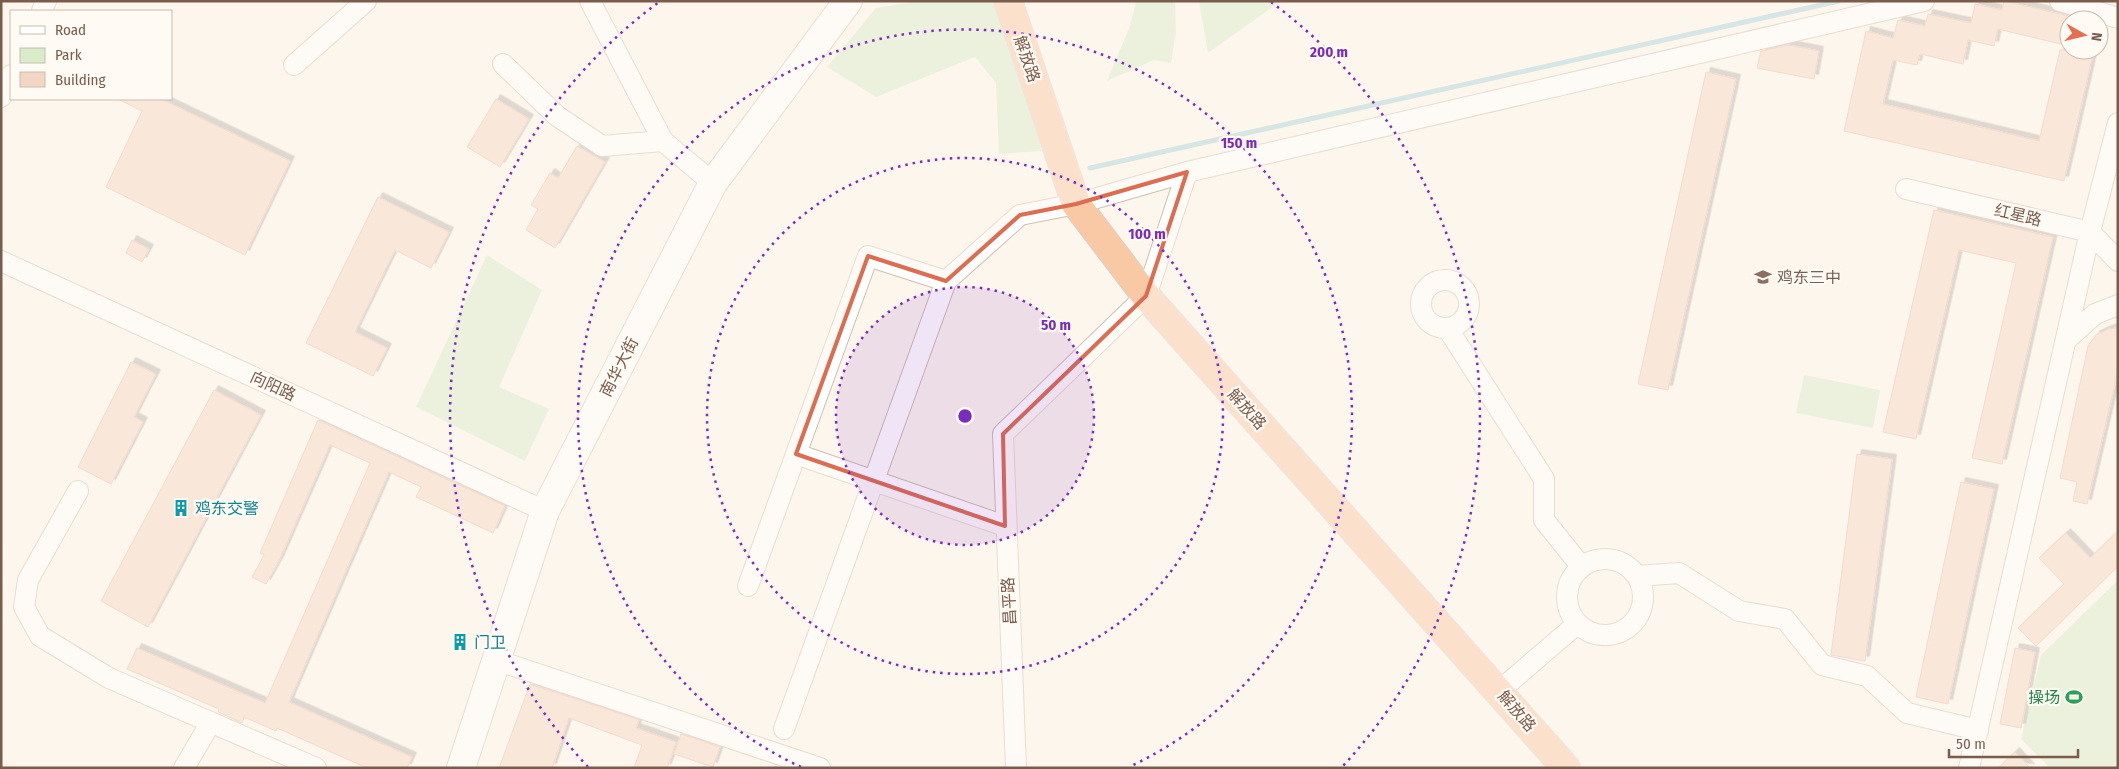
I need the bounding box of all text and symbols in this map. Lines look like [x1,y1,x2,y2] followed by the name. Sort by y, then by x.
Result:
[10,10,172,100] legend
[2059,10,2109,60] north arrow
[55,21,86,39] text: Road
[2087,31,2105,42] text: N
[1010,33,1044,85] street label: 解放路
[1309,43,1348,61] text: 200 m
[55,46,82,64] text: Park
[55,71,106,89] text: Building
[1221,134,1257,152] text: 150 m
[1992,200,2044,230] street label: 红星路
[1128,225,1166,243] text: 100 m
[1753,267,1773,287] school or university icon: 鸡东三中
[1777,268,1841,287] place label: 鸡东三中
[1041,316,1071,334] text: 50 m
[596,334,642,400] street label: 南华大街
[247,367,299,405] street label: 向阳路
[1224,385,1270,433] street label: 解放路
[956,407,974,425] centre of rings
[171,498,191,518] building icon: 鸡东交警
[195,499,259,518] place label: 鸡东交警
[998,577,1020,625] street label: 昌平路
[450,632,470,652] building icon: 门卫
[474,633,506,652] place label: 门卫
[1494,687,1540,735] street label: 解放路
[2064,687,2084,707] sports icon: 操场
[2028,688,2060,707] place label: 操场
[1949,726,2078,758] scale bar
[1956,735,1986,753] text: 50 m

